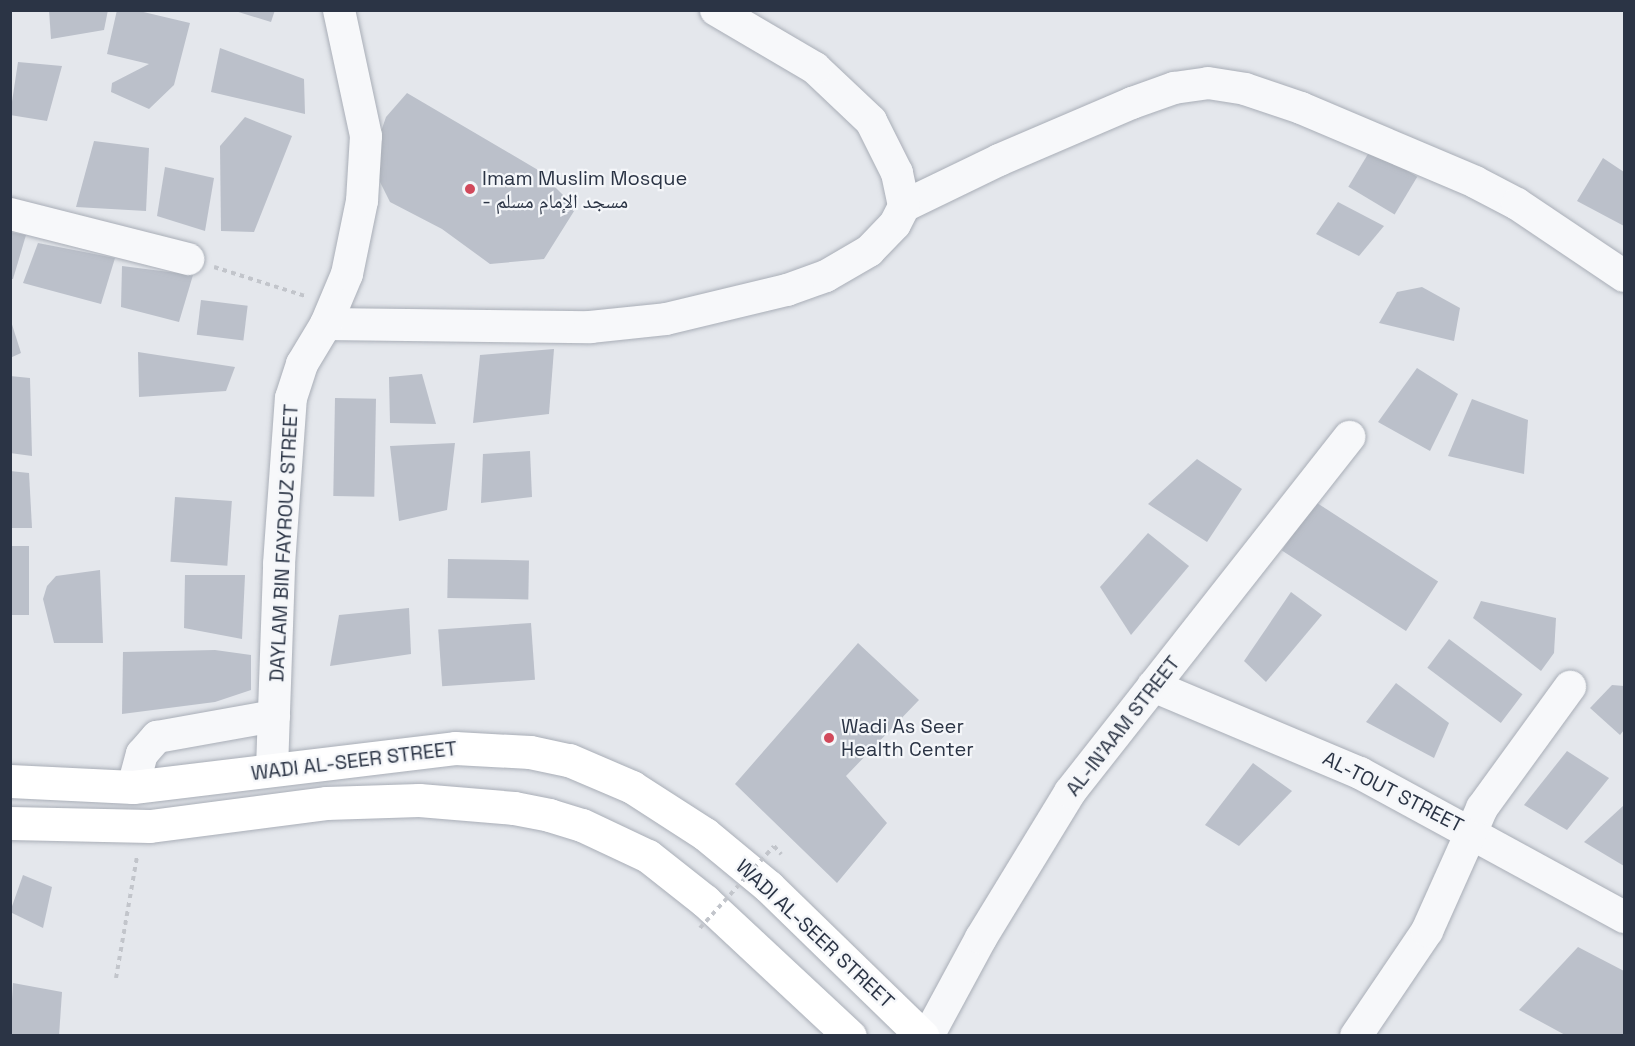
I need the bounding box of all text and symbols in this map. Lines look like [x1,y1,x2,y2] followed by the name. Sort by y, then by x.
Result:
[482,166,687,213] place label: Imam Muslim Mosque - مسجد الإمام مسلم
[463,182,477,196] marker: Imam Muslim Mosque - مسجد الإمام مسلم
[265,403,303,683] street label: DAYLAM BIN FAYROUZ STREET
[1061,651,1185,801] street label: AL-IN’AAM STREET
[841,714,974,761] place label: Wadi As Seer Health Center
[822,731,836,745] marker: Wadi As Seer Health Center
[250,736,458,786] street label: WADI AL-SEER STREET
[1318,746,1468,838] street label: AL-TOUT STREET
[731,854,899,1014] street label: WADI AL-SEER STREET

